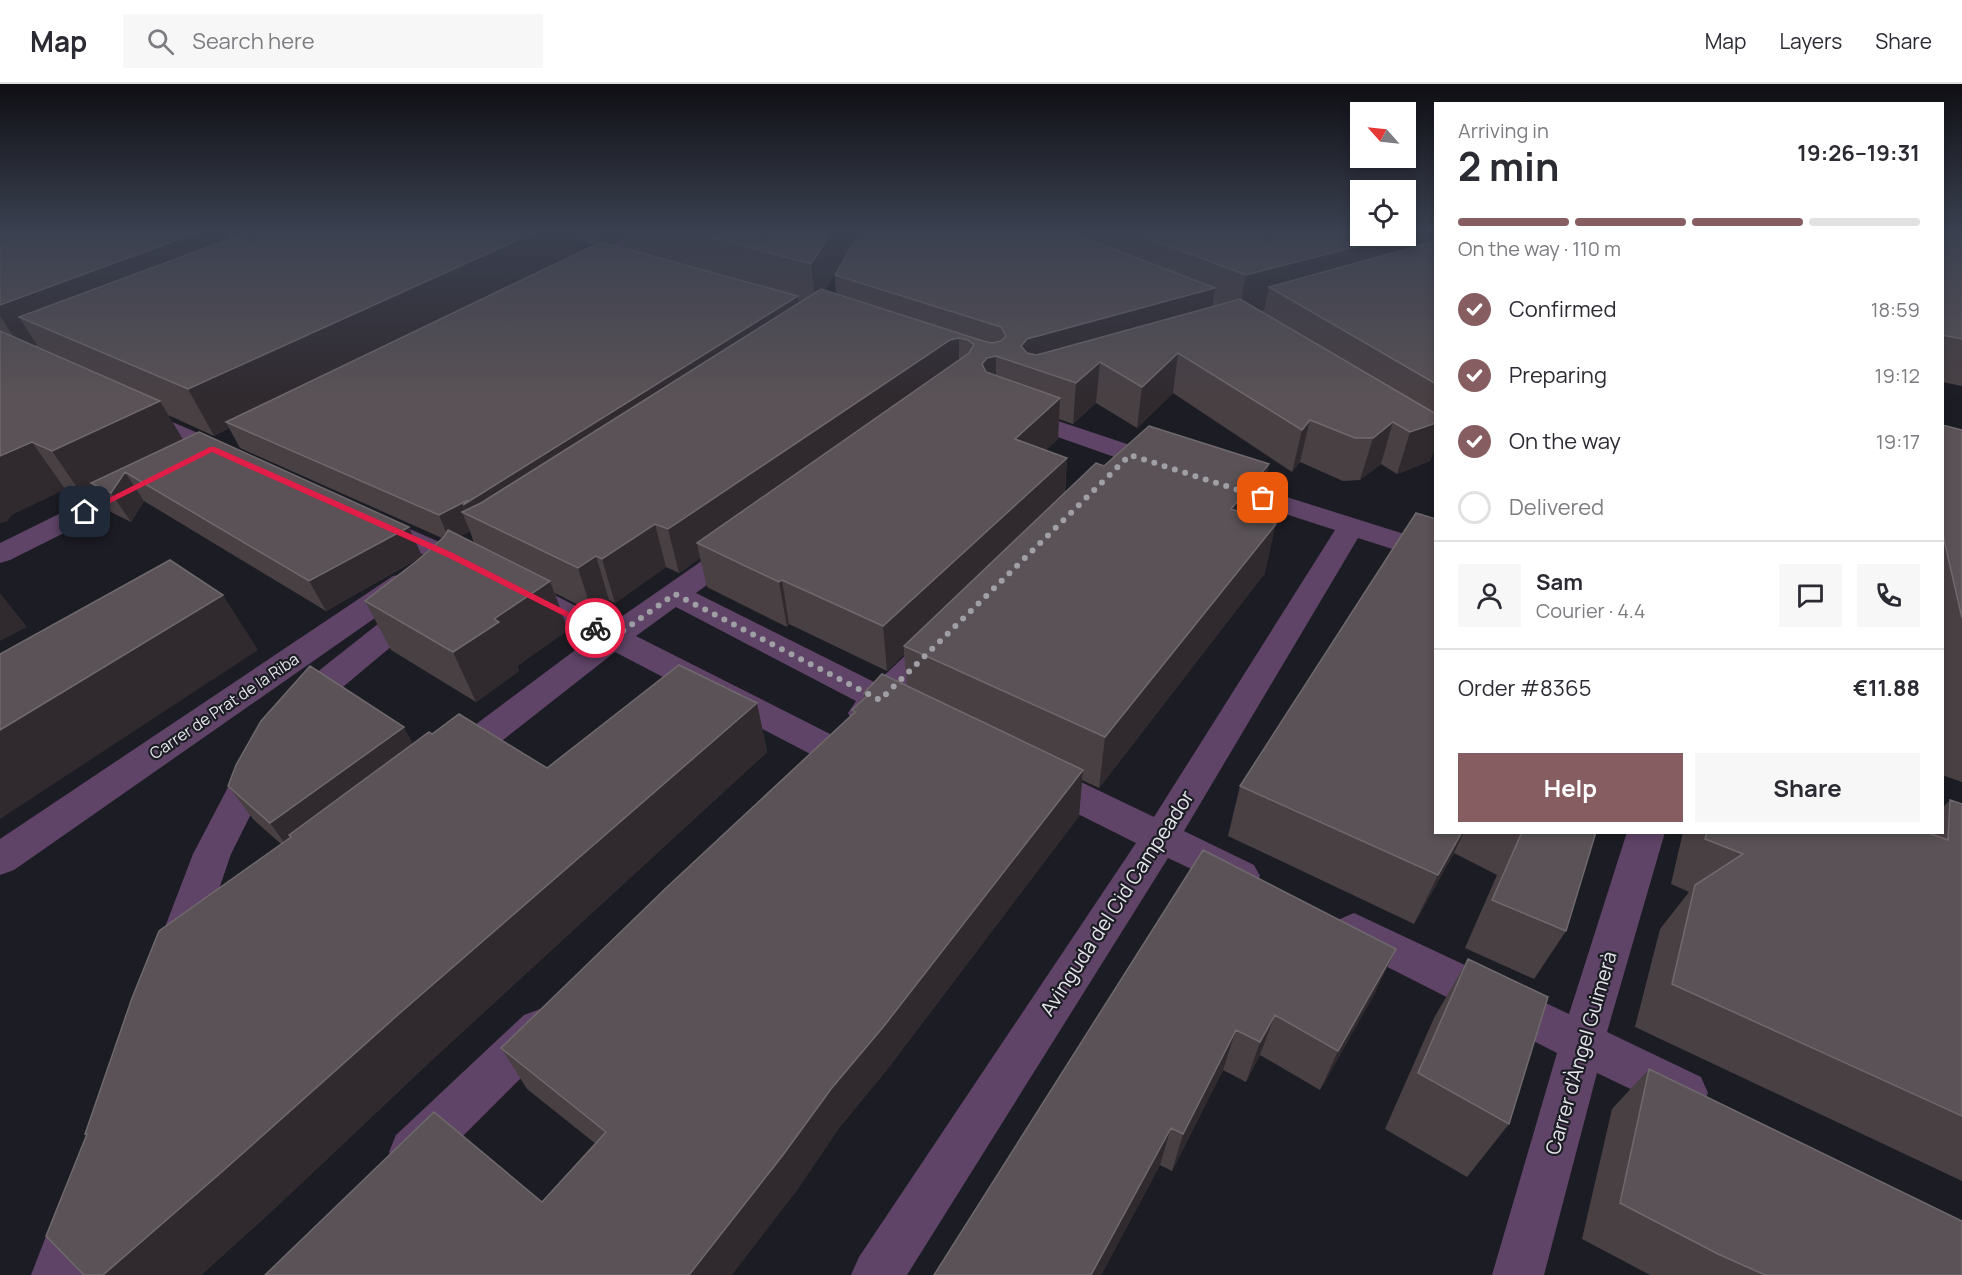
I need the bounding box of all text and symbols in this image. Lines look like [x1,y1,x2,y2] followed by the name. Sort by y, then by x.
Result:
[123,14,543,68] search box
[30,22,87,60] text: Map
[144,25,177,58] icon: search
[192,26,315,56] text: Search here
[1705,27,1746,55] text: Map
[1779,27,1842,55] text: Layers
[1875,27,1932,55] text: Share
[1350,102,1416,168] north arrow
[1350,102,1416,246] map controls
[1458,117,1549,144] text: Arriving in
[1797,138,1920,168] text: 19:26–19:31
[1458,139,1559,193] text: 2 min
[1350,180,1416,246] button: locate
[1458,235,1621,262] text: On the way · 110 m
[1458,293,1491,326] icon: check
[1509,294,1617,324] text: Confirmed
[1871,296,1920,323] text: 18:59
[1458,359,1491,392] icon: check
[1509,360,1607,390] text: Preparing
[1875,362,1920,389] text: 19:12
[1458,425,1491,458] icon: check
[1509,426,1621,456] text: On the way
[1876,428,1920,455] text: 19:17
[1237,472,1288,523] pin
[1246,481,1279,514] icon: bag
[59,486,110,537] pin
[1509,492,1604,522] text: Delivered
[68,495,101,528] icon: home
[1458,564,1521,627] button: person
[1779,564,1842,627] button: chat
[1857,564,1920,627] button: phone
[1536,567,1583,597] text: Sam
[1536,597,1646,624] text: Courier · 4.4
[565,598,625,658] courier
[579,612,612,645] icon: bike
[145,648,303,764] street label: Carrer de Prat de la Riba
[1458,673,1591,703] text: Order #8365
[1853,673,1920,703] text: €11.88
[1458,753,1683,822] button: Help
[1695,753,1920,822] button: Share
[1033,785,1200,1021] street label: Avinguda del Cid Campeador
[1539,948,1622,1158] street label: Carrer d'Àngel Guimerà

